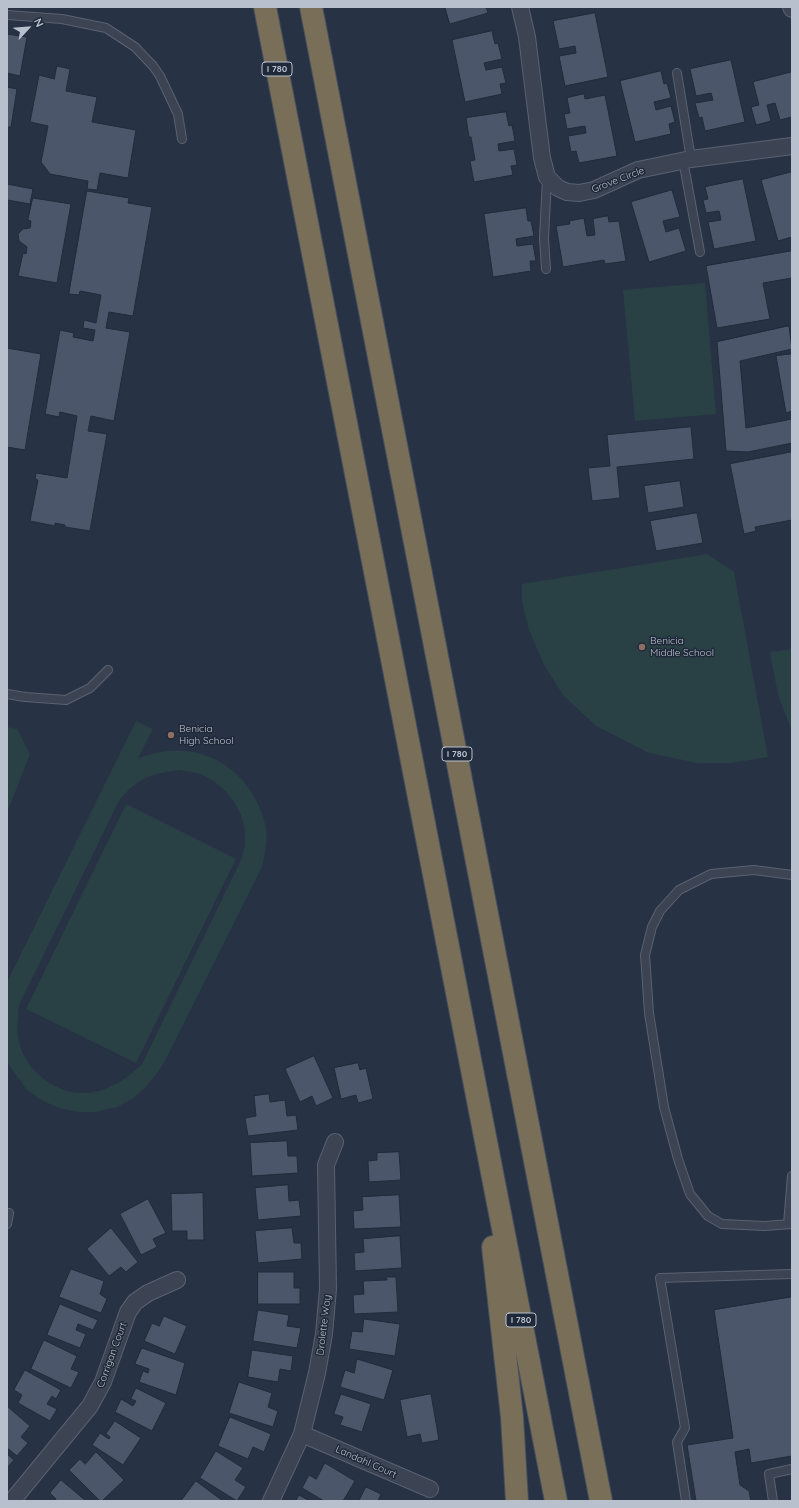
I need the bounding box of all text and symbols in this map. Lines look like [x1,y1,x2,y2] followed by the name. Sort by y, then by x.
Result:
[8,8,48,48] north arrow
[31,16,47,29] text: N
[262,62,292,76] road number: I 780
[590,164,646,196] street label: Grove Circle
[650,635,714,658] place label: Benicia Middle School
[637,642,647,652] marker: Benicia Middle School
[179,723,234,746] place label: Benicia High School
[166,730,176,740] marker: Benicia High School
[442,747,472,761] road number: I 780
[314,1294,334,1356] street label: Drolette Way
[506,1313,536,1327] road number: I 780
[95,1321,129,1389] street label: Corrigan Court
[334,1443,398,1481] street label: Landahl Court

